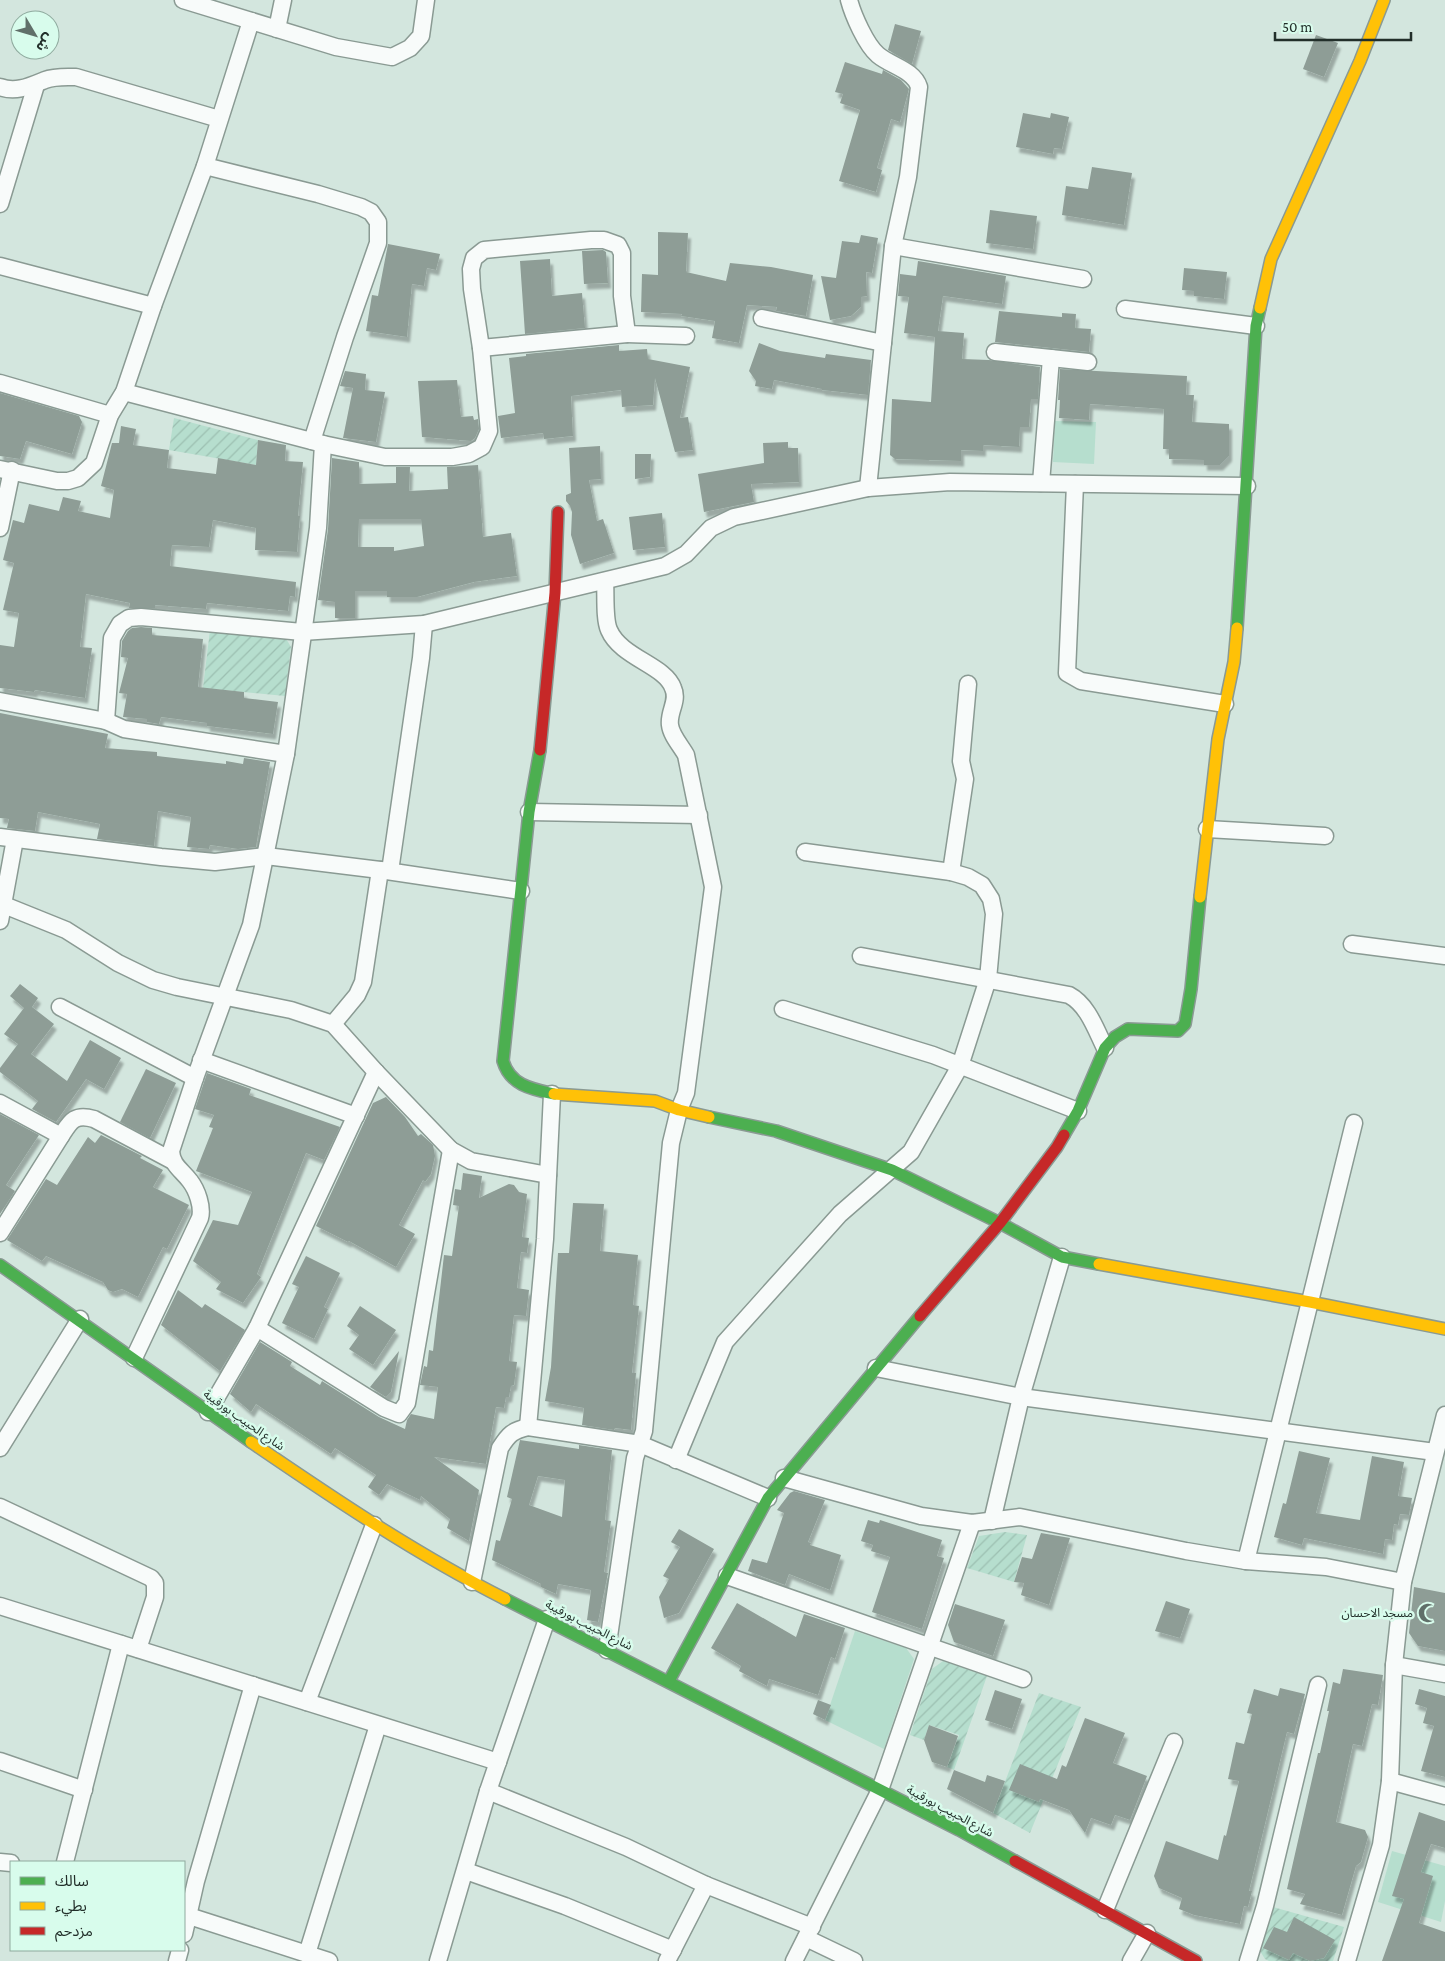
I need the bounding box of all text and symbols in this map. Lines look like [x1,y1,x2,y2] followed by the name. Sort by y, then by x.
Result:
[10,10,60,60] north arrow
[1275,10,1411,42] scale bar
[1282,19,1312,35] text: 50 m
[33,31,57,55] text: ش
[200,1387,287,1455] street label: شارع الحبيب بورقيبة
[542,1597,635,1655] street label: شارع الحبيب بورقيبة
[1417,1602,1439,1624] mosque icon: مسجد الاحسان
[1341,1606,1413,1620] place label: مسجد الاحسان
[903,1782,996,1841] street label: شارع الحبيب بورقيبة
[10,1861,185,1951] legend
[55,1873,89,1889] text: سالك
[55,1898,87,1917] text: بطيء
[55,1923,93,1942] text: مزدحم

